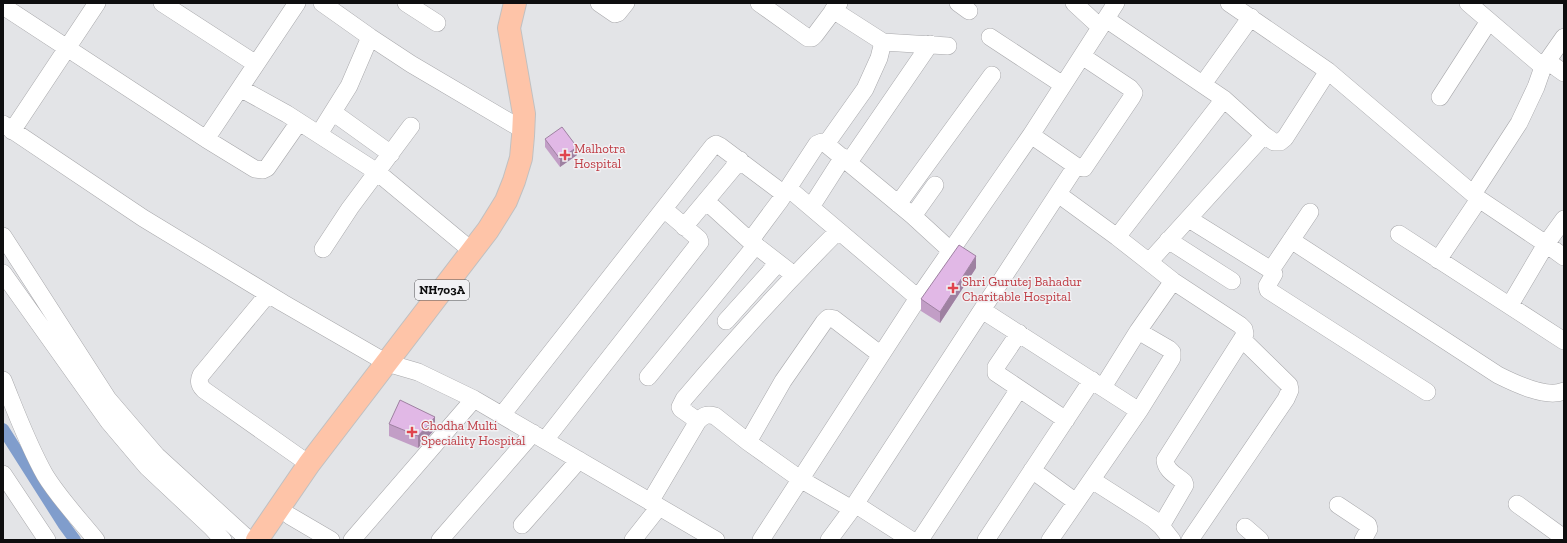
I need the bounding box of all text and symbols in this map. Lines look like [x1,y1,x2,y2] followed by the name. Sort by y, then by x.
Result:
[574,141,626,171] place label: Malhotra Hospital
[559,149,571,161] marker: Malhotra Hospital
[962,274,1082,304] place label: Shri Gurutej Bahadur Charitable Hospital
[415,280,469,300] road number: NH703A
[947,282,959,294] marker: Shri Gurutej Bahadur Charitable Hospital
[421,418,526,448] place label: Chodha Multi Speciality Hospital
[406,426,418,438] marker: Chodha Multi Speciality Hospital

